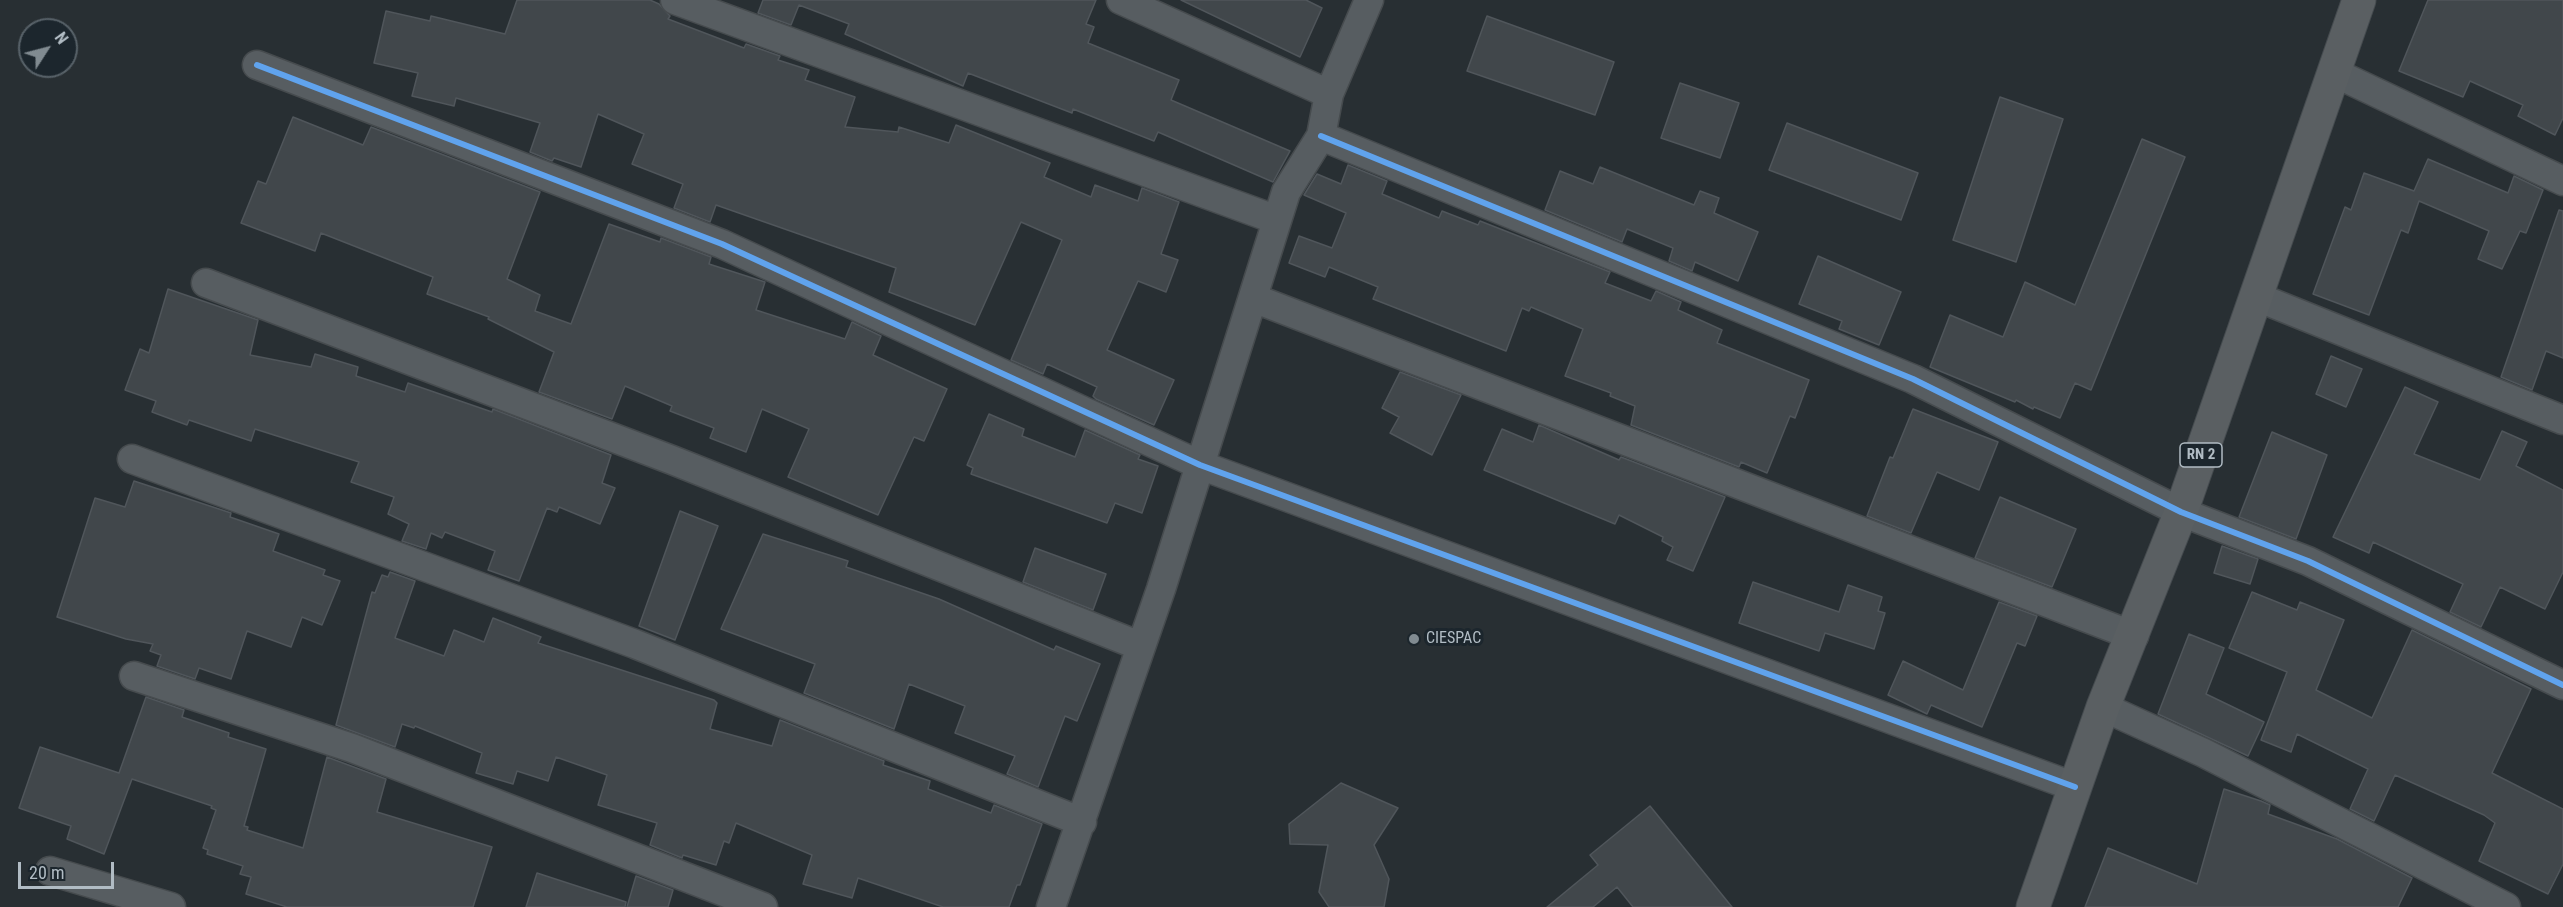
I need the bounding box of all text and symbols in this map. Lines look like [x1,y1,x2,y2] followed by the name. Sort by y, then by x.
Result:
[18,18,78,78] north arrow
[51,29,72,48] text: N
[2180,443,2222,467] road number: RN 2
[1426,629,1481,649] place label: CIESPAC
[1407,632,1421,646] marker: CIESPAC
[21,850,117,888] scale bar
[29,862,64,883] text: 20 m

